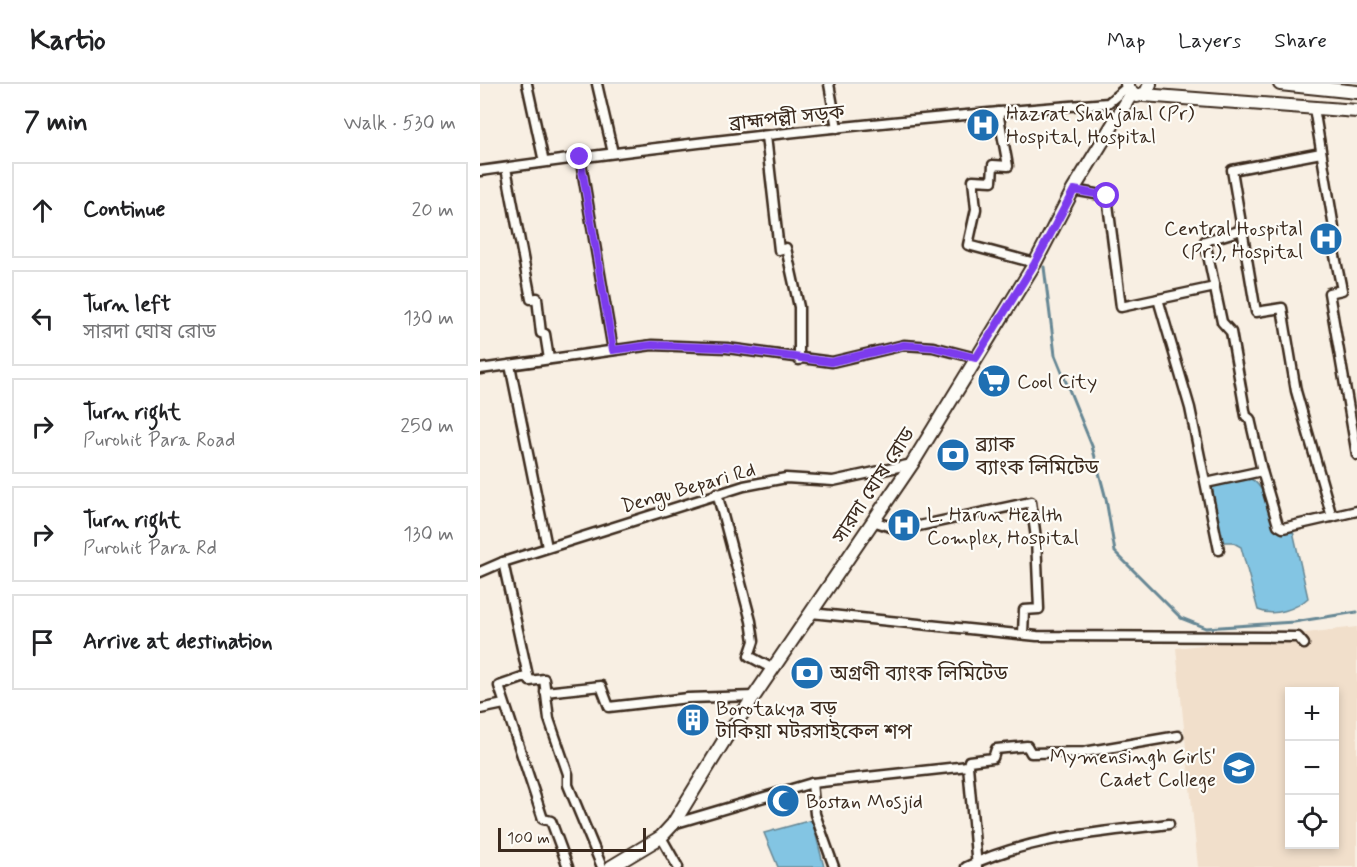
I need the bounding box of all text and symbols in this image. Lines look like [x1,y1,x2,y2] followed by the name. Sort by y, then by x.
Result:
[30,23,106,60] text: Kartio
[1107,27,1145,55] text: Map
[1178,27,1241,55] text: Layers
[1274,27,1327,55] text: Share
[727,99,847,138] street label: ব্রাহ্মপল্লী সড়ক
[1006,101,1194,151] place label: Hazrat Shahjalal (Pr) Hospital, Hospital
[24,106,88,140] text: 7 min
[965,107,1001,143] hospital icon: Hazrat Shahjalal (Pr) Hospital, Hospital
[344,110,456,137] text: Walk · 530 m
[566,143,592,169] route end
[1093,182,1119,208] route start
[26,194,59,227] icon: ahead
[83,196,165,224] text: Continue
[411,197,454,224] text: 20 m
[1164,216,1303,266] place label: Central Hospital (Pr.), Hospital
[1308,221,1344,257] hospital icon: Central Hospital (Pr.), Hospital
[83,291,171,319] text: Turn left
[26,302,59,335] icon: left
[403,305,454,332] text: 130 m
[83,319,216,346] text: সারদা ঘোষ রোড
[976,363,1012,399] supermarket icon: Cool City
[1017,369,1097,396] place label: Cool City
[83,399,181,427] text: Turn right
[26,410,59,443] icon: right
[400,413,454,440] text: 250 m
[826,422,922,550] street label: সারদা ঘোষ রোড
[83,427,235,454] text: Purohit Para Road
[975,432,1100,482] place label: ব্র্যাক ব্যাংক লিমিটেড
[935,437,971,473] bank icon: ব্র্যাক ব্যাংক লিমিটেড
[618,456,759,521] street label: Dengu Bepari Rd
[927,502,1079,552] place label: L. Harun Health Complex, Hospital
[83,507,181,535] text: Turn right
[886,507,922,543] hospital icon: L. Harun Health Complex, Hospital
[26,518,59,551] icon: right
[403,521,454,548] text: 130 m
[83,535,217,562] text: Purohit Para Rd
[26,626,59,659] icon: arrive
[83,628,273,656] text: Arrive at destination
[789,655,825,691] bank icon: অগ্রণী ব্যাংক লিমিটেড
[829,661,1008,688] place label: অগ্রণী ব্যাংক লিমিটেড
[1285,687,1339,849] map controls
[1285,687,1339,741] button: +
[715,696,913,746] place label: Borotakya বড় টাকিয়া মটরসাইকেল শপ
[675,702,711,738] building icon: Borotakya বড় টাকিয়া মটরসাইকেল শপ
[1285,741,1339,795] button: −
[1050,744,1216,794] place label: Mymensingh Girls' Cadet College
[1221,750,1257,786] school or university icon: Mymensingh Girls' Cadet College
[765,783,801,819] mosque icon: Bostan Mosjid
[806,789,923,816] place label: Bostan Mosjid
[1285,795,1339,849] button: locate
[498,825,646,852] scale bar
[507,828,550,849] text: 100 m

